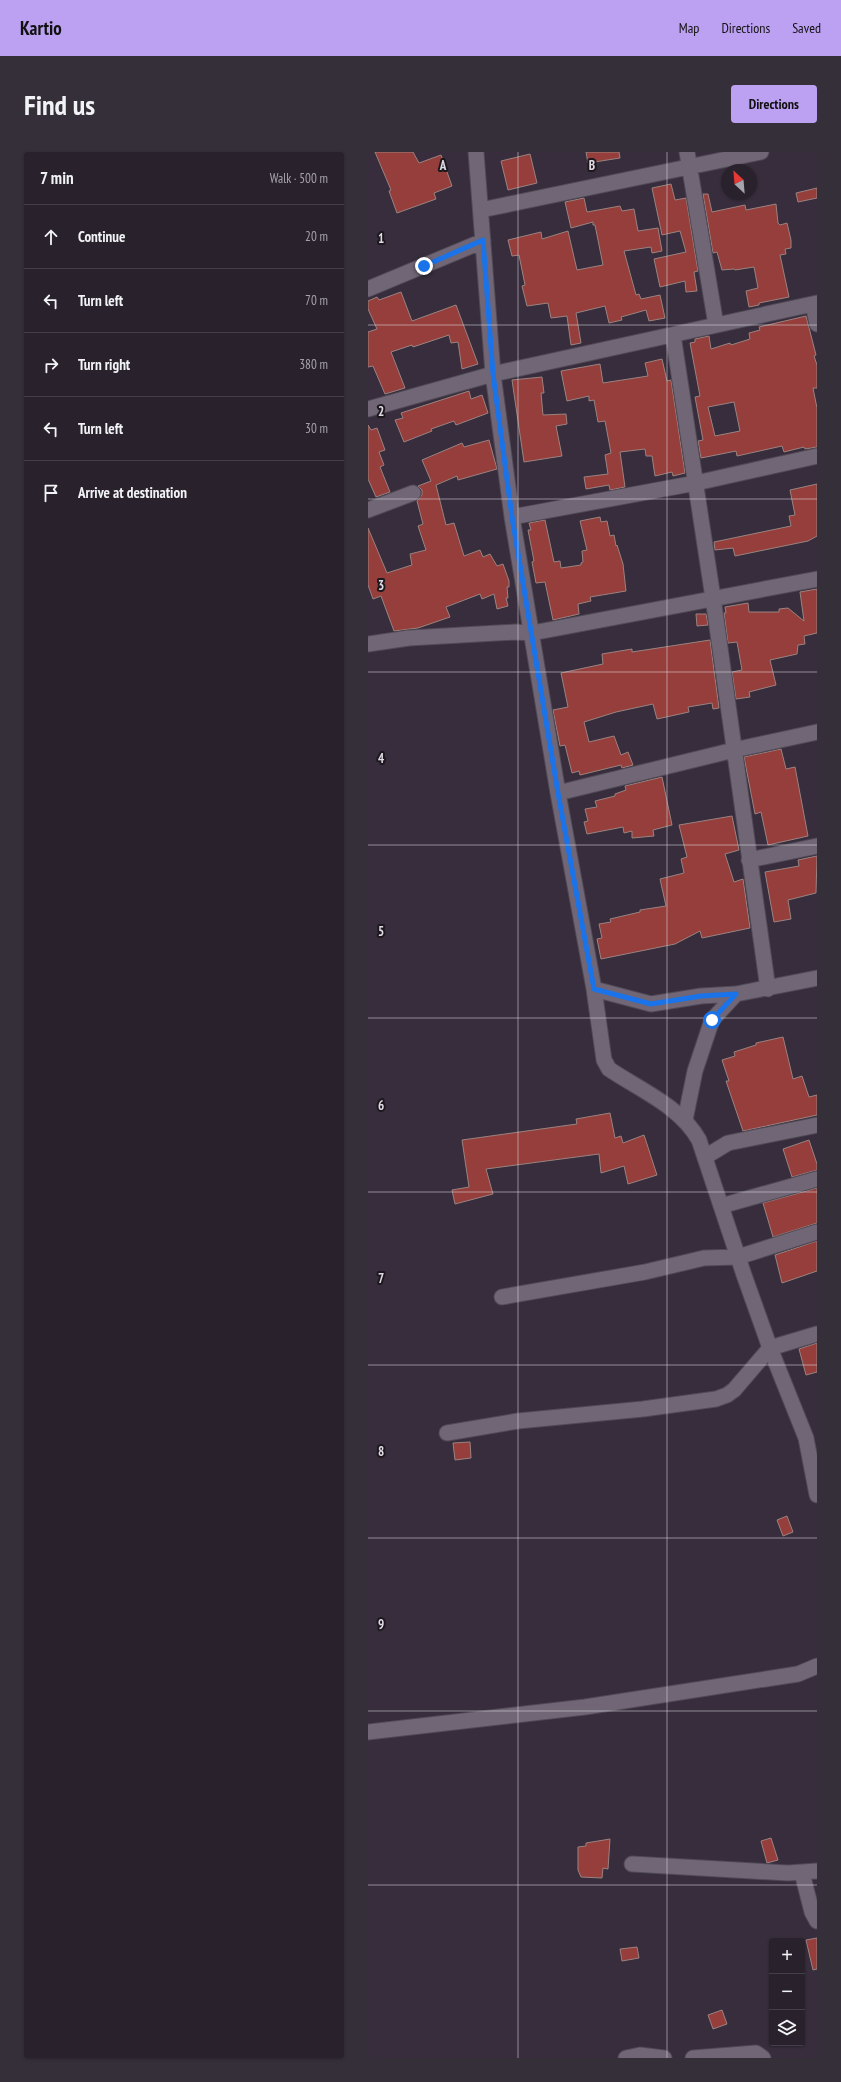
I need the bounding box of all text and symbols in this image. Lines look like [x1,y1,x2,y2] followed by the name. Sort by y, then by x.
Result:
[20,16,62,40] text: Kartio
[679,19,699,37] text: Map
[721,19,770,37] text: Directions
[792,19,821,37] text: Saved
[731,85,817,123] button: Directions
[24,86,95,123] text: Find us
[439,157,447,174] text: A
[589,157,595,174] text: B
[721,164,757,200] north arrow
[40,167,74,189] text: 7 min
[270,170,328,187] text: Walk · 500 m
[40,226,62,248] icon: ahead
[78,227,125,246] text: Continue
[305,228,328,245] text: 20 m
[378,230,384,247] text: 1
[415,257,433,275] route end
[40,290,62,312] icon: left
[78,291,123,310] text: Turn left
[305,292,328,309] text: 70 m
[40,354,62,376] icon: right
[78,355,130,374] text: Turn right
[299,356,328,373] text: 380 m
[378,403,384,420] text: 2
[40,418,62,440] icon: left
[78,419,123,438] text: Turn left
[305,420,328,437] text: 30 m
[40,482,62,504] icon: arrive
[78,483,187,502] text: Arrive at destination
[378,577,384,594] text: 3
[378,750,385,767] text: 4
[378,923,384,940] text: 5
[703,1011,721,1029] route start
[378,1097,384,1114] text: 6
[378,1270,384,1287] text: 7
[378,1443,384,1460] text: 8
[378,1616,384,1633] text: 9
[769,1938,805,2046] map controls
[769,1938,805,1974] button: +
[769,1974,805,2010] button: −
[769,2010,805,2046] button: layers

